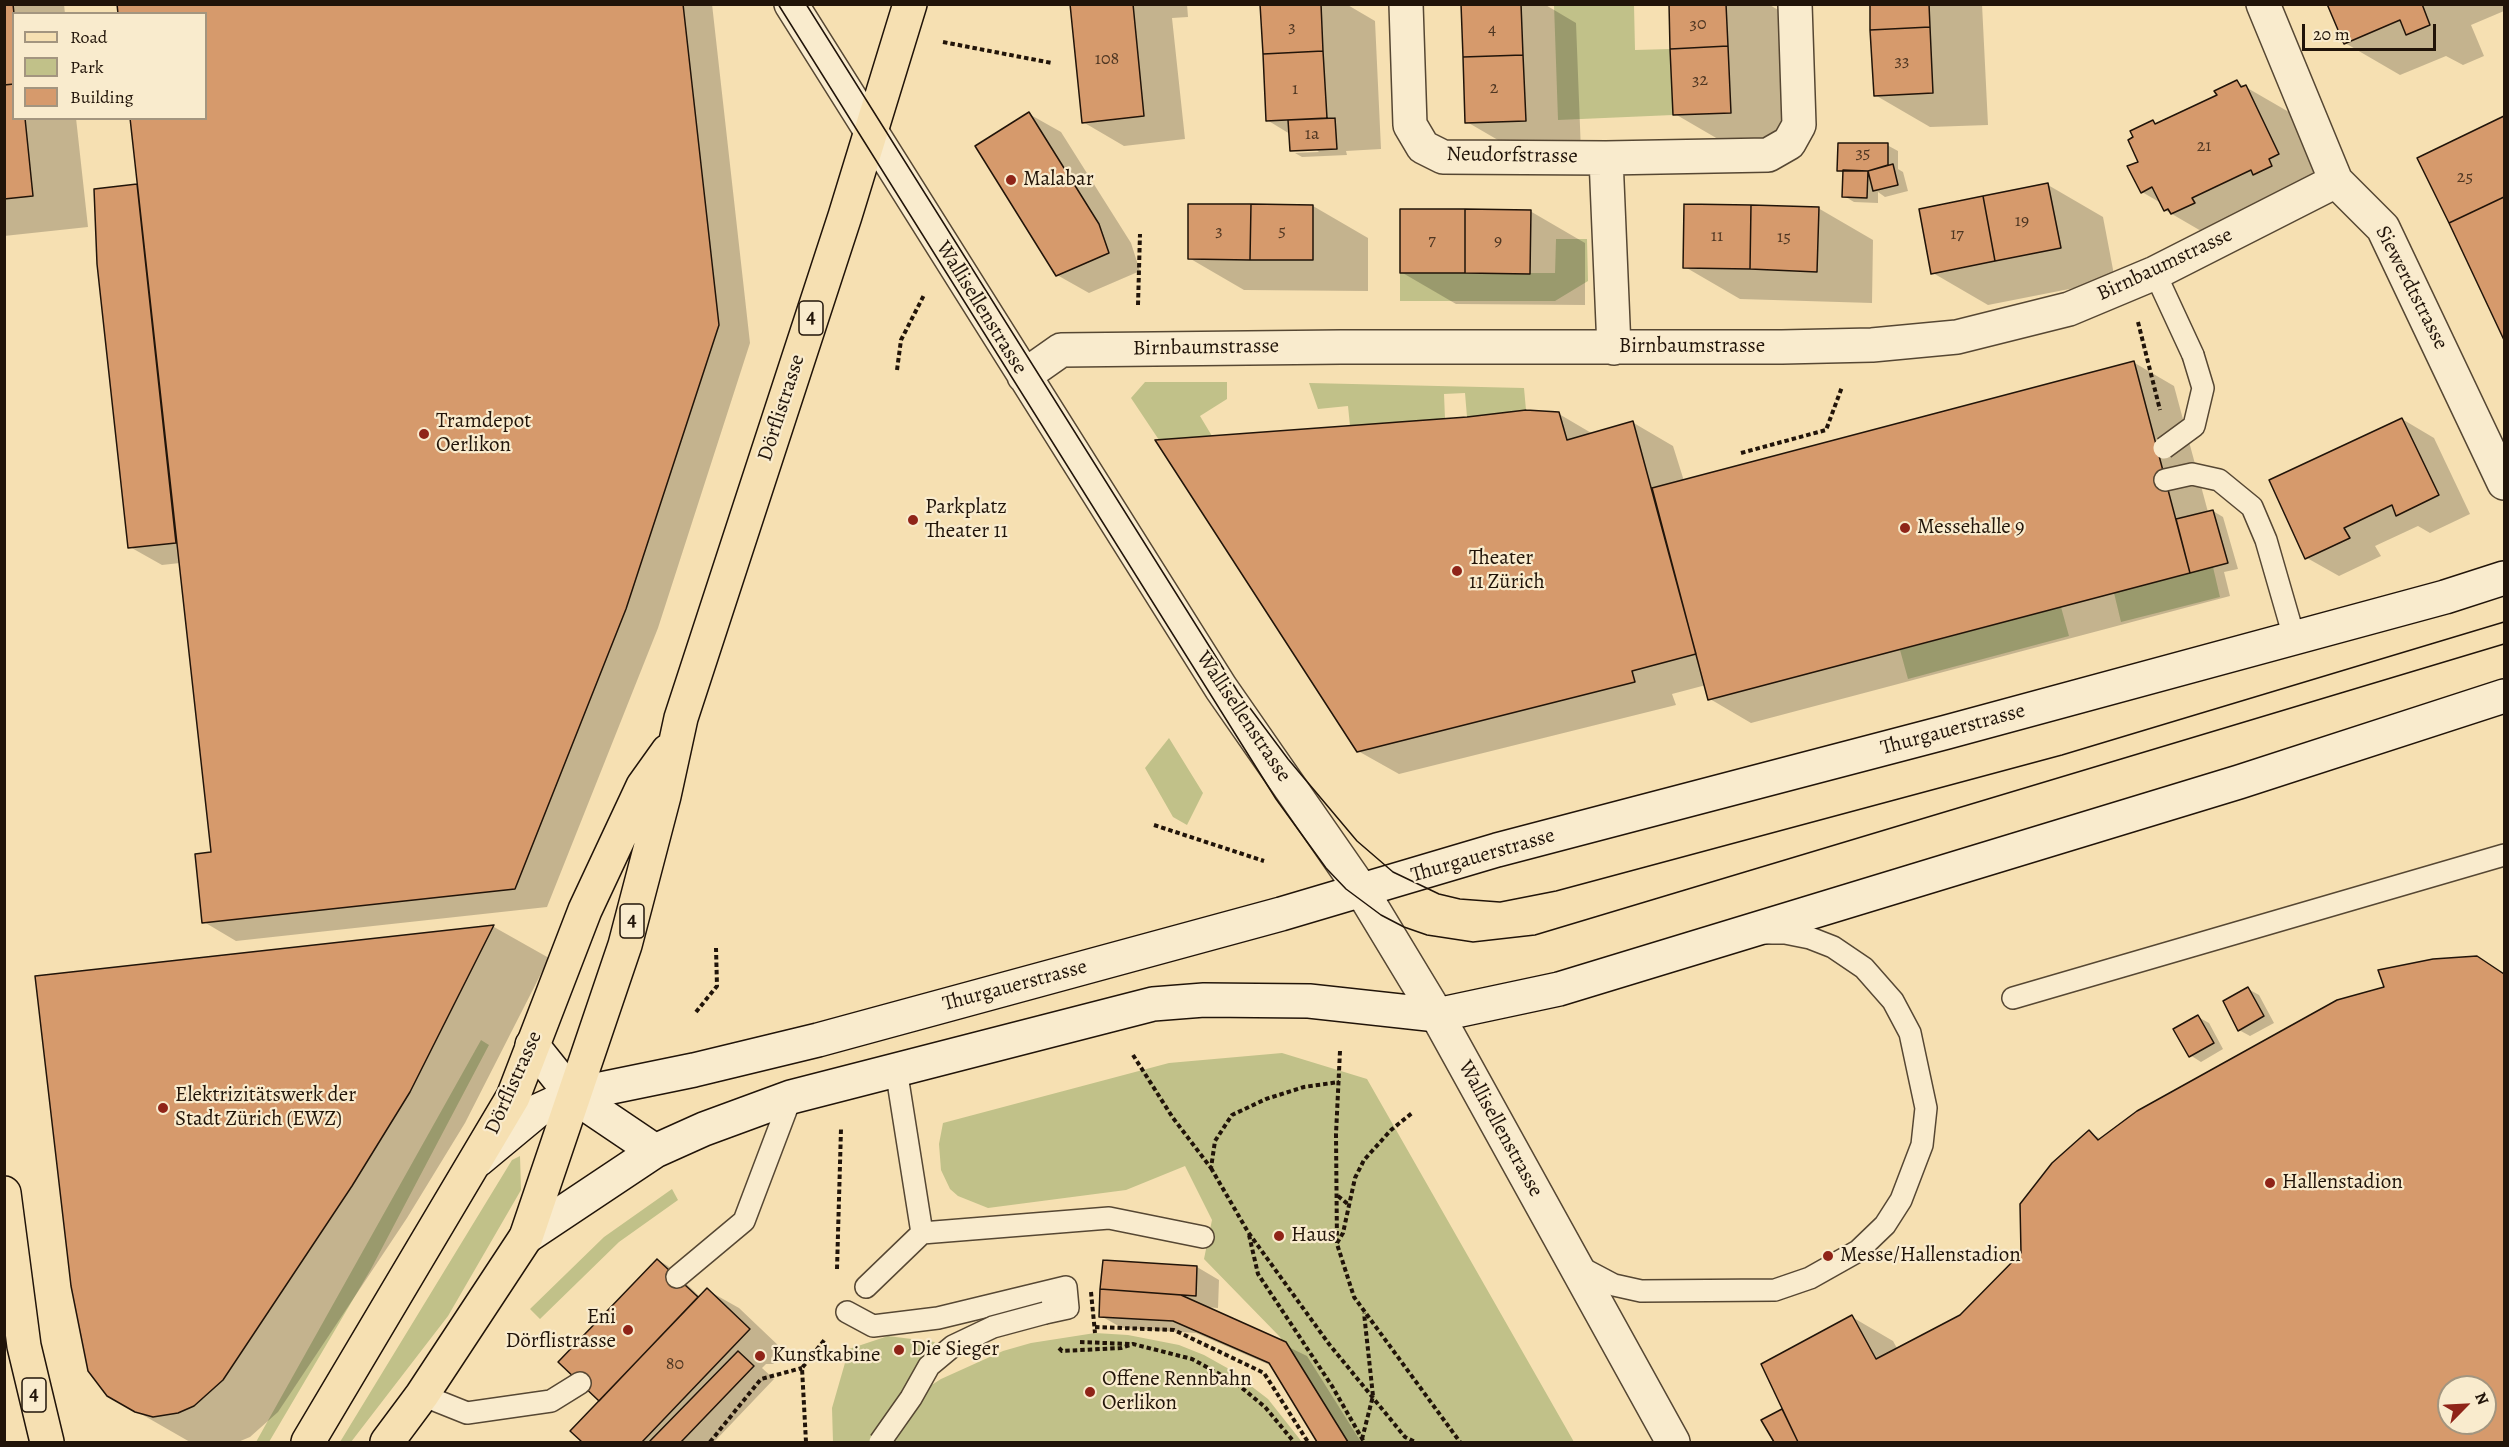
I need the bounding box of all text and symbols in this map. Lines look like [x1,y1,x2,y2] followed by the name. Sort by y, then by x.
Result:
[12,12,207,120] legend
[2305,12,2438,50] scale bar
[1689,14,1707,36] house number: 30
[1288,17,1296,39] house number: 3
[1488,19,1496,41] house number: 4
[2313,22,2350,46] text: 20 m
[70,25,107,49] text: Road
[1095,49,1119,71] house number: 108
[1895,51,1909,73] house number: 33
[70,55,104,79] text: Park
[1692,70,1708,92] house number: 32
[1490,78,1498,100] house number: 2
[1292,79,1298,101] house number: 1
[70,85,134,109] text: Building
[1305,124,1319,146] house number: 1a
[2197,136,2211,158] house number: 21
[1446,142,1578,170] street label: Neudorfstrasse
[1855,143,1871,165] house number: 35
[1023,167,1094,193] place label: Malabar
[2457,167,2473,189] house number: 25
[1004,173,1018,187] marker: Malabar
[2015,211,2029,233] house number: 19
[1215,221,1223,243] house number: 3
[1278,221,1286,243] house number: 5
[2369,222,2453,354] street label: Siewerdtstrasse
[2093,223,2237,307] street label: Birnbaumstrasse
[1950,224,1964,246] house number: 17
[1711,226,1723,248] house number: 11
[1777,227,1791,249] house number: 15
[1428,230,1436,252] house number: 7
[1494,231,1502,253] house number: 9
[930,237,1032,379] street label: Wallisellenstrasse
[799,301,823,335] road number: 4
[1133,334,1279,362] street label: Birnbaumstrasse
[1619,334,1765,360] street label: Birnbaumstrasse
[753,352,811,464] street label: Dörflistrasse
[436,409,531,459] place label: Tramdepot Oerlikon
[417,427,431,441] marker: Tramdepot Oerlikon
[925,495,1008,545] place label: Parkplatz Theater 11
[906,513,920,527] marker: Parkplatz Theater 11
[1917,515,2024,541] place label: Messehalle 9
[1898,521,1912,535] marker: Messehalle 9
[1469,546,1545,596] place label: Theater 11 Zürich
[1450,564,1464,578] marker: Theater 11 Zürich
[1190,647,1296,787] street label: Wallisellenstrasse
[1878,699,2028,761] street label: Thurgauerstrasse
[1408,823,1558,889] street label: Thurgauerstrasse
[620,904,644,938] road number: 4
[940,955,1090,1017] street label: Thurgauerstrasse
[480,1027,548,1139] street label: Dörflistrasse
[1452,1056,1548,1202] street label: Wallisellenstrasse
[175,1083,356,1133] place label: Elektrizitätswerk der Stadt Zürich (EWZ)
[156,1101,170,1115] marker: Elektrizitätswerk der Stadt Zürich (EWZ)
[2282,1170,2403,1196] place label: Hallenstadion
[2263,1176,2277,1190] marker: Hallenstadion
[1291,1223,1336,1249] place label: Haus
[1272,1229,1286,1243] marker: Haus
[1840,1243,2021,1269] place label: Messe/Hallenstadion
[1821,1249,1835,1263] marker: Messe/Hallenstadion
[505,1305,616,1355] place label: Eni Dörflistrasse
[621,1323,635,1337] marker: Eni Dörflistrasse
[911,1337,999,1363] place label: Die Sieger
[772,1343,880,1369] place label: Kunstkabine
[892,1343,906,1357] marker: Die Sieger
[753,1349,767,1363] marker: Kunstkabine
[666,1354,684,1376] house number: 80
[1102,1367,1252,1417] place label: Offene Rennbahn Oerlikon
[2437,1375,2497,1435] north arrow
[22,1378,46,1412] road number: 4
[1083,1385,1097,1399] marker: Offene Rennbahn Oerlikon
[2469,1389,2494,1408] text: N

